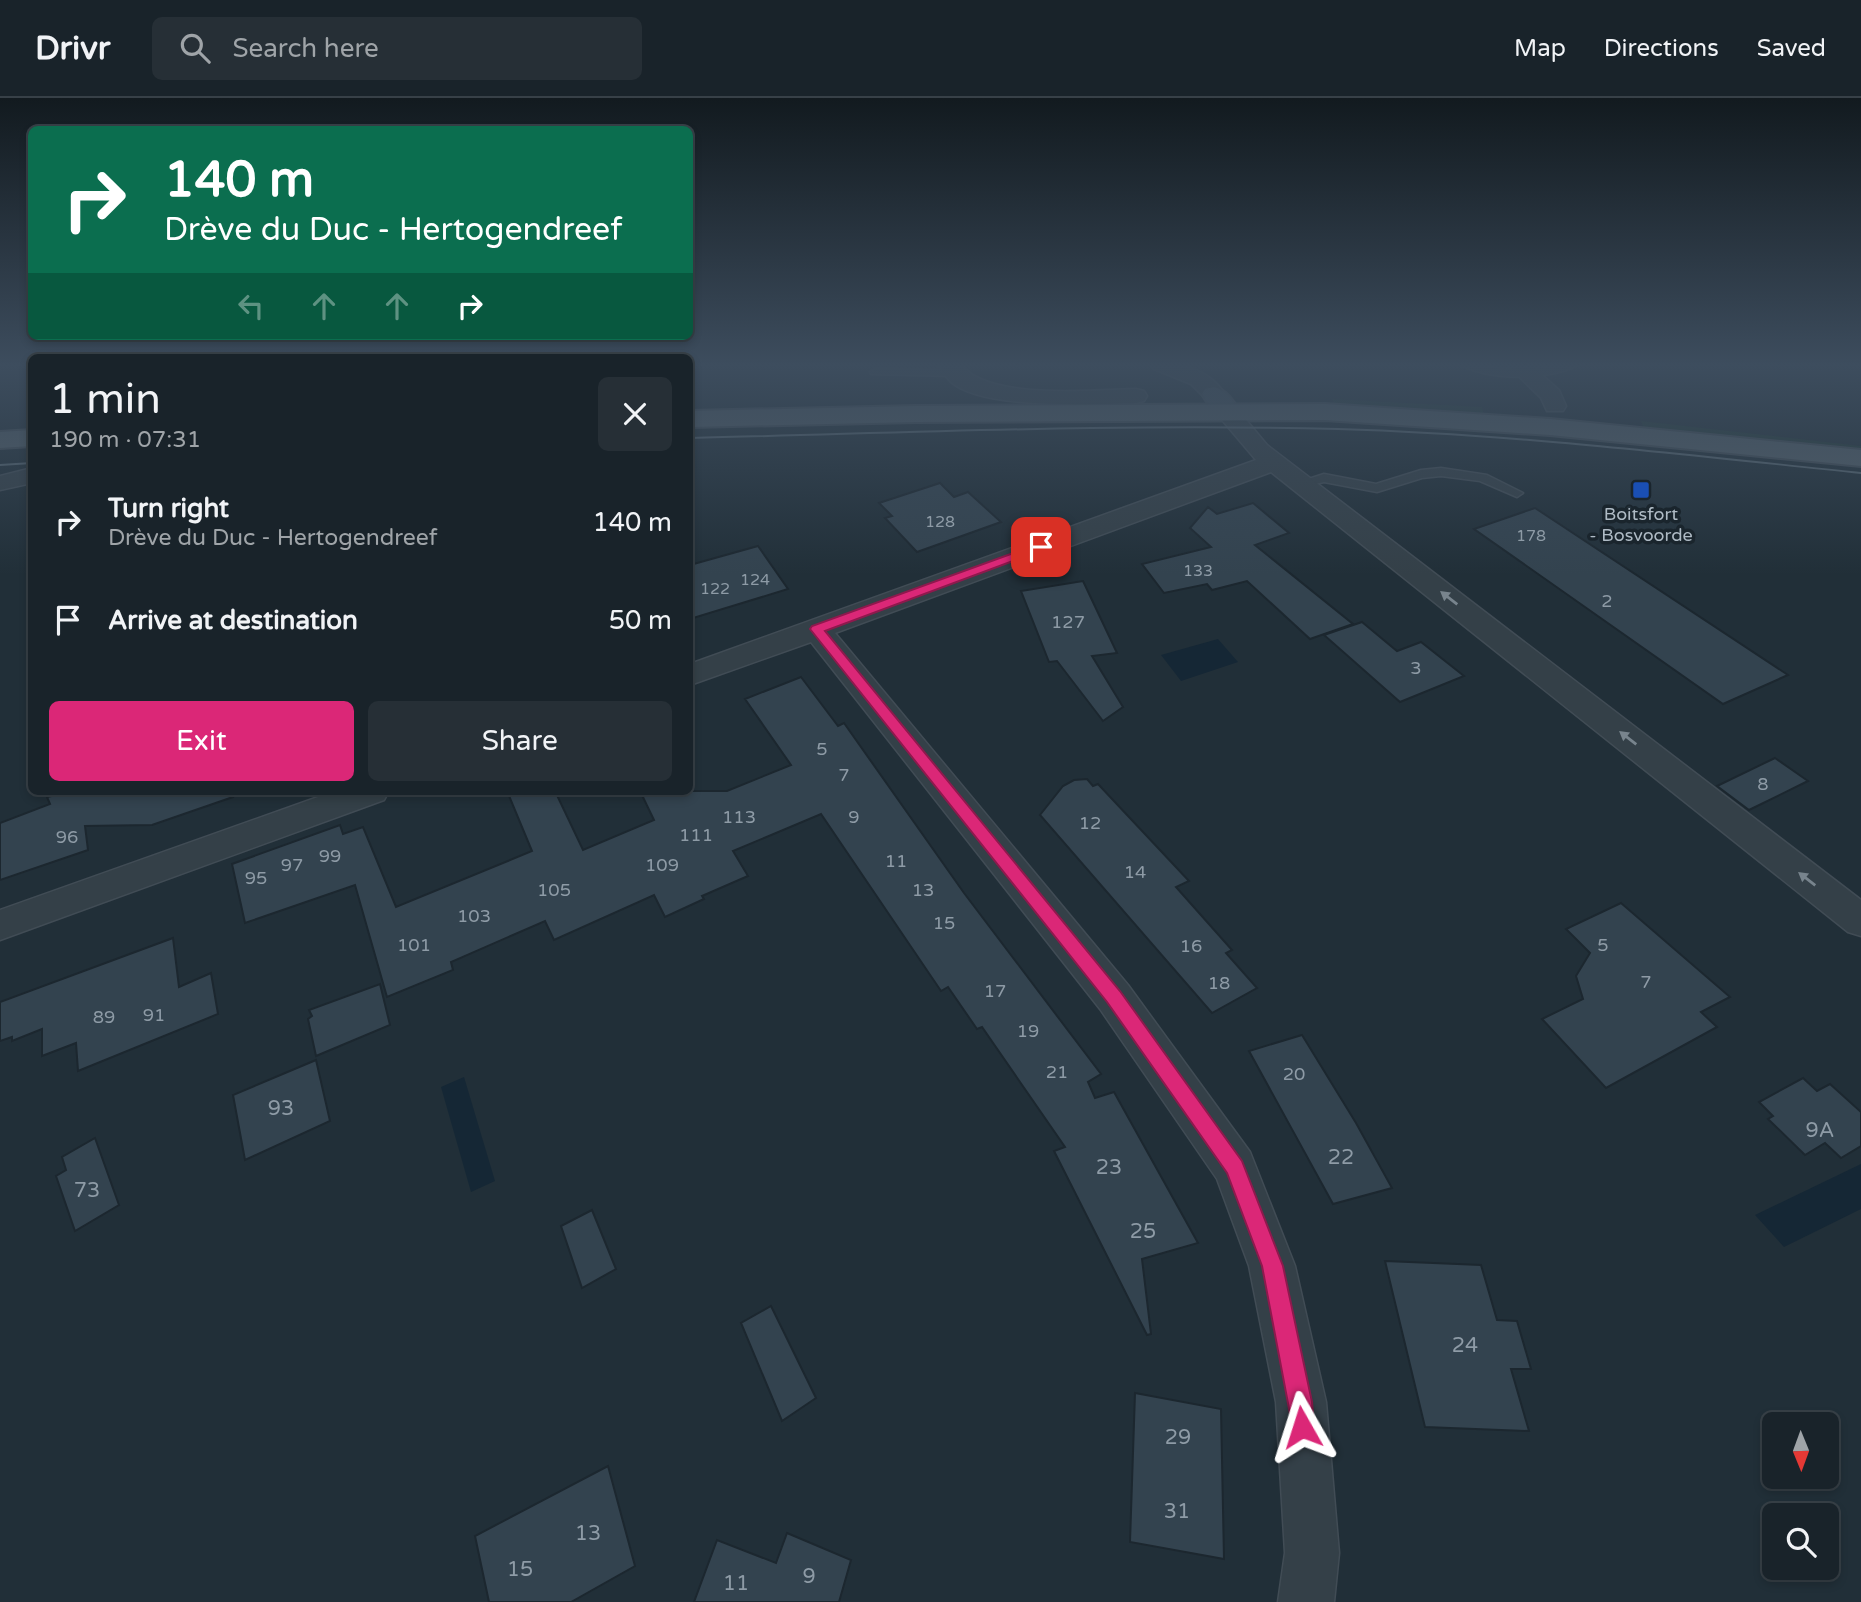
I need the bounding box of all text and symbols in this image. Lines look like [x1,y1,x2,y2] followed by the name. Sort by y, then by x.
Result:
[152,17,642,80] search box
[35,29,110,68] text: Drivr
[176,29,214,67] icon: search
[232,33,379,64] text: Search here
[1514,34,1566,63] text: Map
[1604,34,1719,63] text: Directions
[1757,34,1826,63] text: Saved
[164,151,314,210] text: 140 m
[49,154,140,245] icon: right
[164,211,622,249] text: Drève du Duc - Hertogendreef
[232,287,270,325] icon: left
[305,287,343,325] icon: ahead
[378,287,416,325] icon: ahead
[451,287,489,325] icon: right
[49,374,161,425] text: 1 min
[598,377,672,451] button: close
[49,426,201,454] text: 190 m · 07:31
[1631,480,1651,500] marker: Boitsfort - Bosvoorde
[108,493,229,524] text: Turn right
[49,503,87,541] icon: right
[1589,503,1693,546] place label: Boitsfort - Bosvoorde
[592,507,672,538] text: 140 m
[925,512,955,532] house number: 128
[1011,517,1071,577] pin
[108,524,437,552] text: Drève du Duc - Hertogendreef
[1516,526,1546,546] house number: 178
[1022,528,1060,566] icon: arrive
[1183,561,1213,581] house number: 133
[740,570,770,590] house number: 124
[700,579,730,599] house number: 122
[1601,590,1613,612] house number: 2
[1441,591,1458,606] one-way arrow
[49,601,87,639] icon: arrive
[108,605,358,636] text: Arrive at destination
[609,605,672,636] text: 50 m
[1051,611,1085,633] house number: 127
[1410,657,1422,679] house number: 3
[49,701,354,781] button: Exit
[368,701,672,781] button: Share
[1620,731,1638,746] one-way arrow
[816,738,828,760] house number: 5
[838,764,850,786] house number: 7
[1757,773,1769,795] house number: 8
[722,806,756,828] house number: 113
[848,806,860,828] house number: 9
[1079,812,1101,834] house number: 12
[679,824,713,846] house number: 111
[56,826,78,848] house number: 96
[319,845,341,867] house number: 99
[885,850,907,872] house number: 11
[281,854,303,876] house number: 97
[645,854,679,876] house number: 109
[1124,861,1146,883] house number: 14
[245,867,267,889] house number: 95
[1799,871,1817,886] one-way arrow
[537,879,571,901] house number: 105
[912,879,934,901] house number: 13
[457,905,491,927] house number: 103
[933,912,955,934] house number: 15
[397,934,431,956] house number: 101
[1597,934,1609,956] house number: 5
[1180,935,1202,957] house number: 16
[1640,971,1652,993] house number: 7
[1208,972,1230,994] house number: 18
[984,980,1006,1002] house number: 17
[143,1004,165,1026] house number: 91
[93,1006,115,1028] house number: 89
[1017,1020,1039,1042] house number: 19
[1046,1061,1068,1083] house number: 21
[1283,1063,1305,1085] house number: 20
[268,1096,294,1121] house number: 93
[1806,1118,1834,1143] house number: 9A
[1328,1145,1354,1170] house number: 22
[1096,1155,1122,1180] house number: 23
[74,1178,100,1203] house number: 73
[1130,1219,1156,1244] house number: 25
[1452,1333,1478,1358] house number: 24
[1265,1390,1339,1464] position arrow
[1762,1412,1839,1489] north arrow
[1762,1412,1839,1580] map controls
[1165,1425,1191,1450] house number: 29
[1164,1499,1190,1524] house number: 31
[1762,1503,1839,1580] button: search
[575,1521,601,1546] house number: 13
[507,1557,533,1582] house number: 15
[802,1564,816,1589] house number: 9
[723,1571,749,1596] house number: 11

